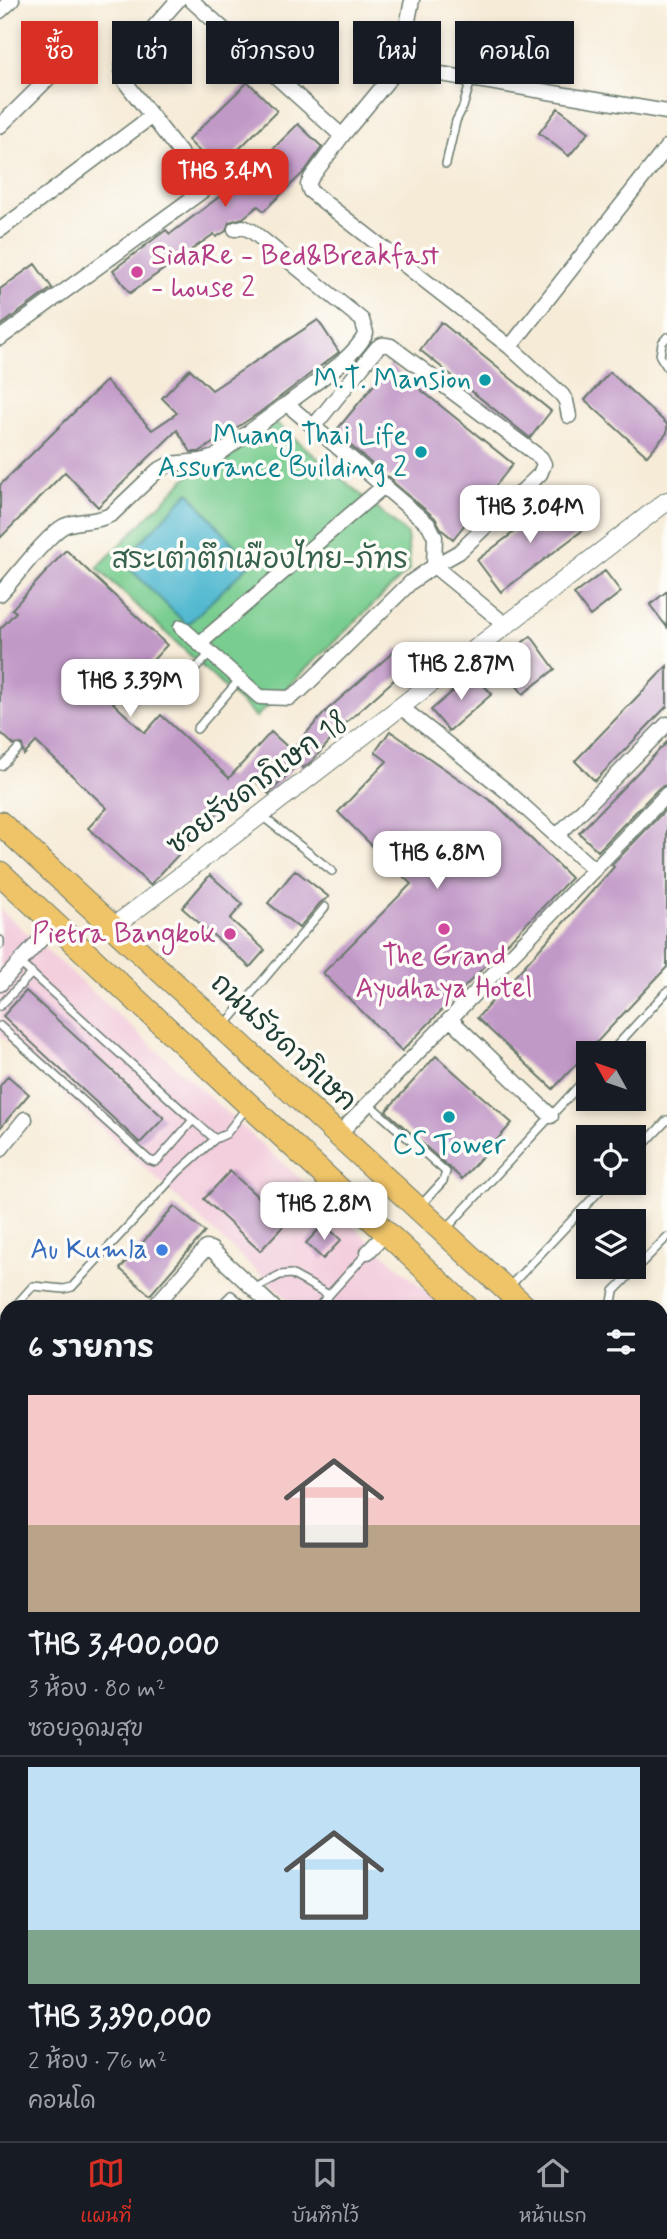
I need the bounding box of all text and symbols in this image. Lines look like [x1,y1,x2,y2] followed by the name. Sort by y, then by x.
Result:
[21,21,98,84] chip: ซื้อ
[112,21,192,84] chip: เช่า
[206,21,339,84] chip: ตัวกรอง
[353,21,441,84] chip: ใหม่
[455,21,574,84] chip: คอนโด
[153,150,297,209] pin: THB 3.4M
[178,157,272,187] text: THB 3.4M
[151,238,440,307] place label: SidaRe - Bed&Breakfast - house 2
[129,264,145,280] marker: SidaRe - Bed&Breakfast - house 2
[314,362,471,399] place label: M.T. Mansion
[477,372,493,388] marker: M.T. Mansion
[158,418,407,487] place label: Muang Thai Life Assurance Building 2
[413,444,429,460] marker: Muang Thai Life Assurance Building 2
[450,486,610,545] pin: THB 3.04M
[476,493,584,523] text: THB 3.04M
[112,539,408,579] park label: สระเต่าตึกเมืองไทย-ภัทร
[381,642,541,702] pin: THB 2.87M
[408,650,514,680] text: THB 2.87M
[50,660,210,719] pin: THB 3.39M
[77,667,183,697] text: THB 3.39M
[160,704,356,864] street label: ซอยรัชดาภิเษก 18
[365,832,509,891] pin: THB 6.8M
[389,839,485,869] text: THB 6.8M
[32,916,216,955] place label: Pietra Bangkok
[436,921,452,937] marker: The Grand Ayudhaya Hotel
[222,926,238,942] marker: Pietra Bangkok
[355,939,533,1008] place label: The Grand Ayudhaya Hotel
[202,966,364,1120] street label: ถนนรัชดาภิเษก
[576,1041,646,1111] north arrow
[576,1041,646,1279] map controls
[441,1109,457,1125] marker: CS Tower
[576,1125,646,1195] button: locate
[393,1127,506,1164] place label: CS Tower
[252,1182,396,1242] pin: THB 2.8M
[276,1190,372,1220] text: THB 2.8M
[576,1209,646,1279] button: layers
[30,1232,148,1269] place label: Au Kumla
[154,1242,170,1258] marker: Au Kumla
[602,1323,640,1361] icon: filters
[28,1329,154,1368] text: 6 รายการ
[271,1440,397,1566] icon: home
[28,1626,220,1665] text: THB 3,400,000
[28,1675,166,1705] text: 3 ห้อง · 80 m²
[28,1715,143,1745] text: ซอยอุดมสุข
[271,1812,397,1938] icon: home
[28,1998,212,2037] text: THB 3,390,000
[28,2047,167,2077] text: 2 ห้อง · 76 m²
[28,2087,96,2117] text: คอนโด
[80,2154,131,2229] tab: แผนที่
[292,2154,359,2229] tab: บันทึกไว้
[519,2154,587,2229] tab: หน้าแรก

